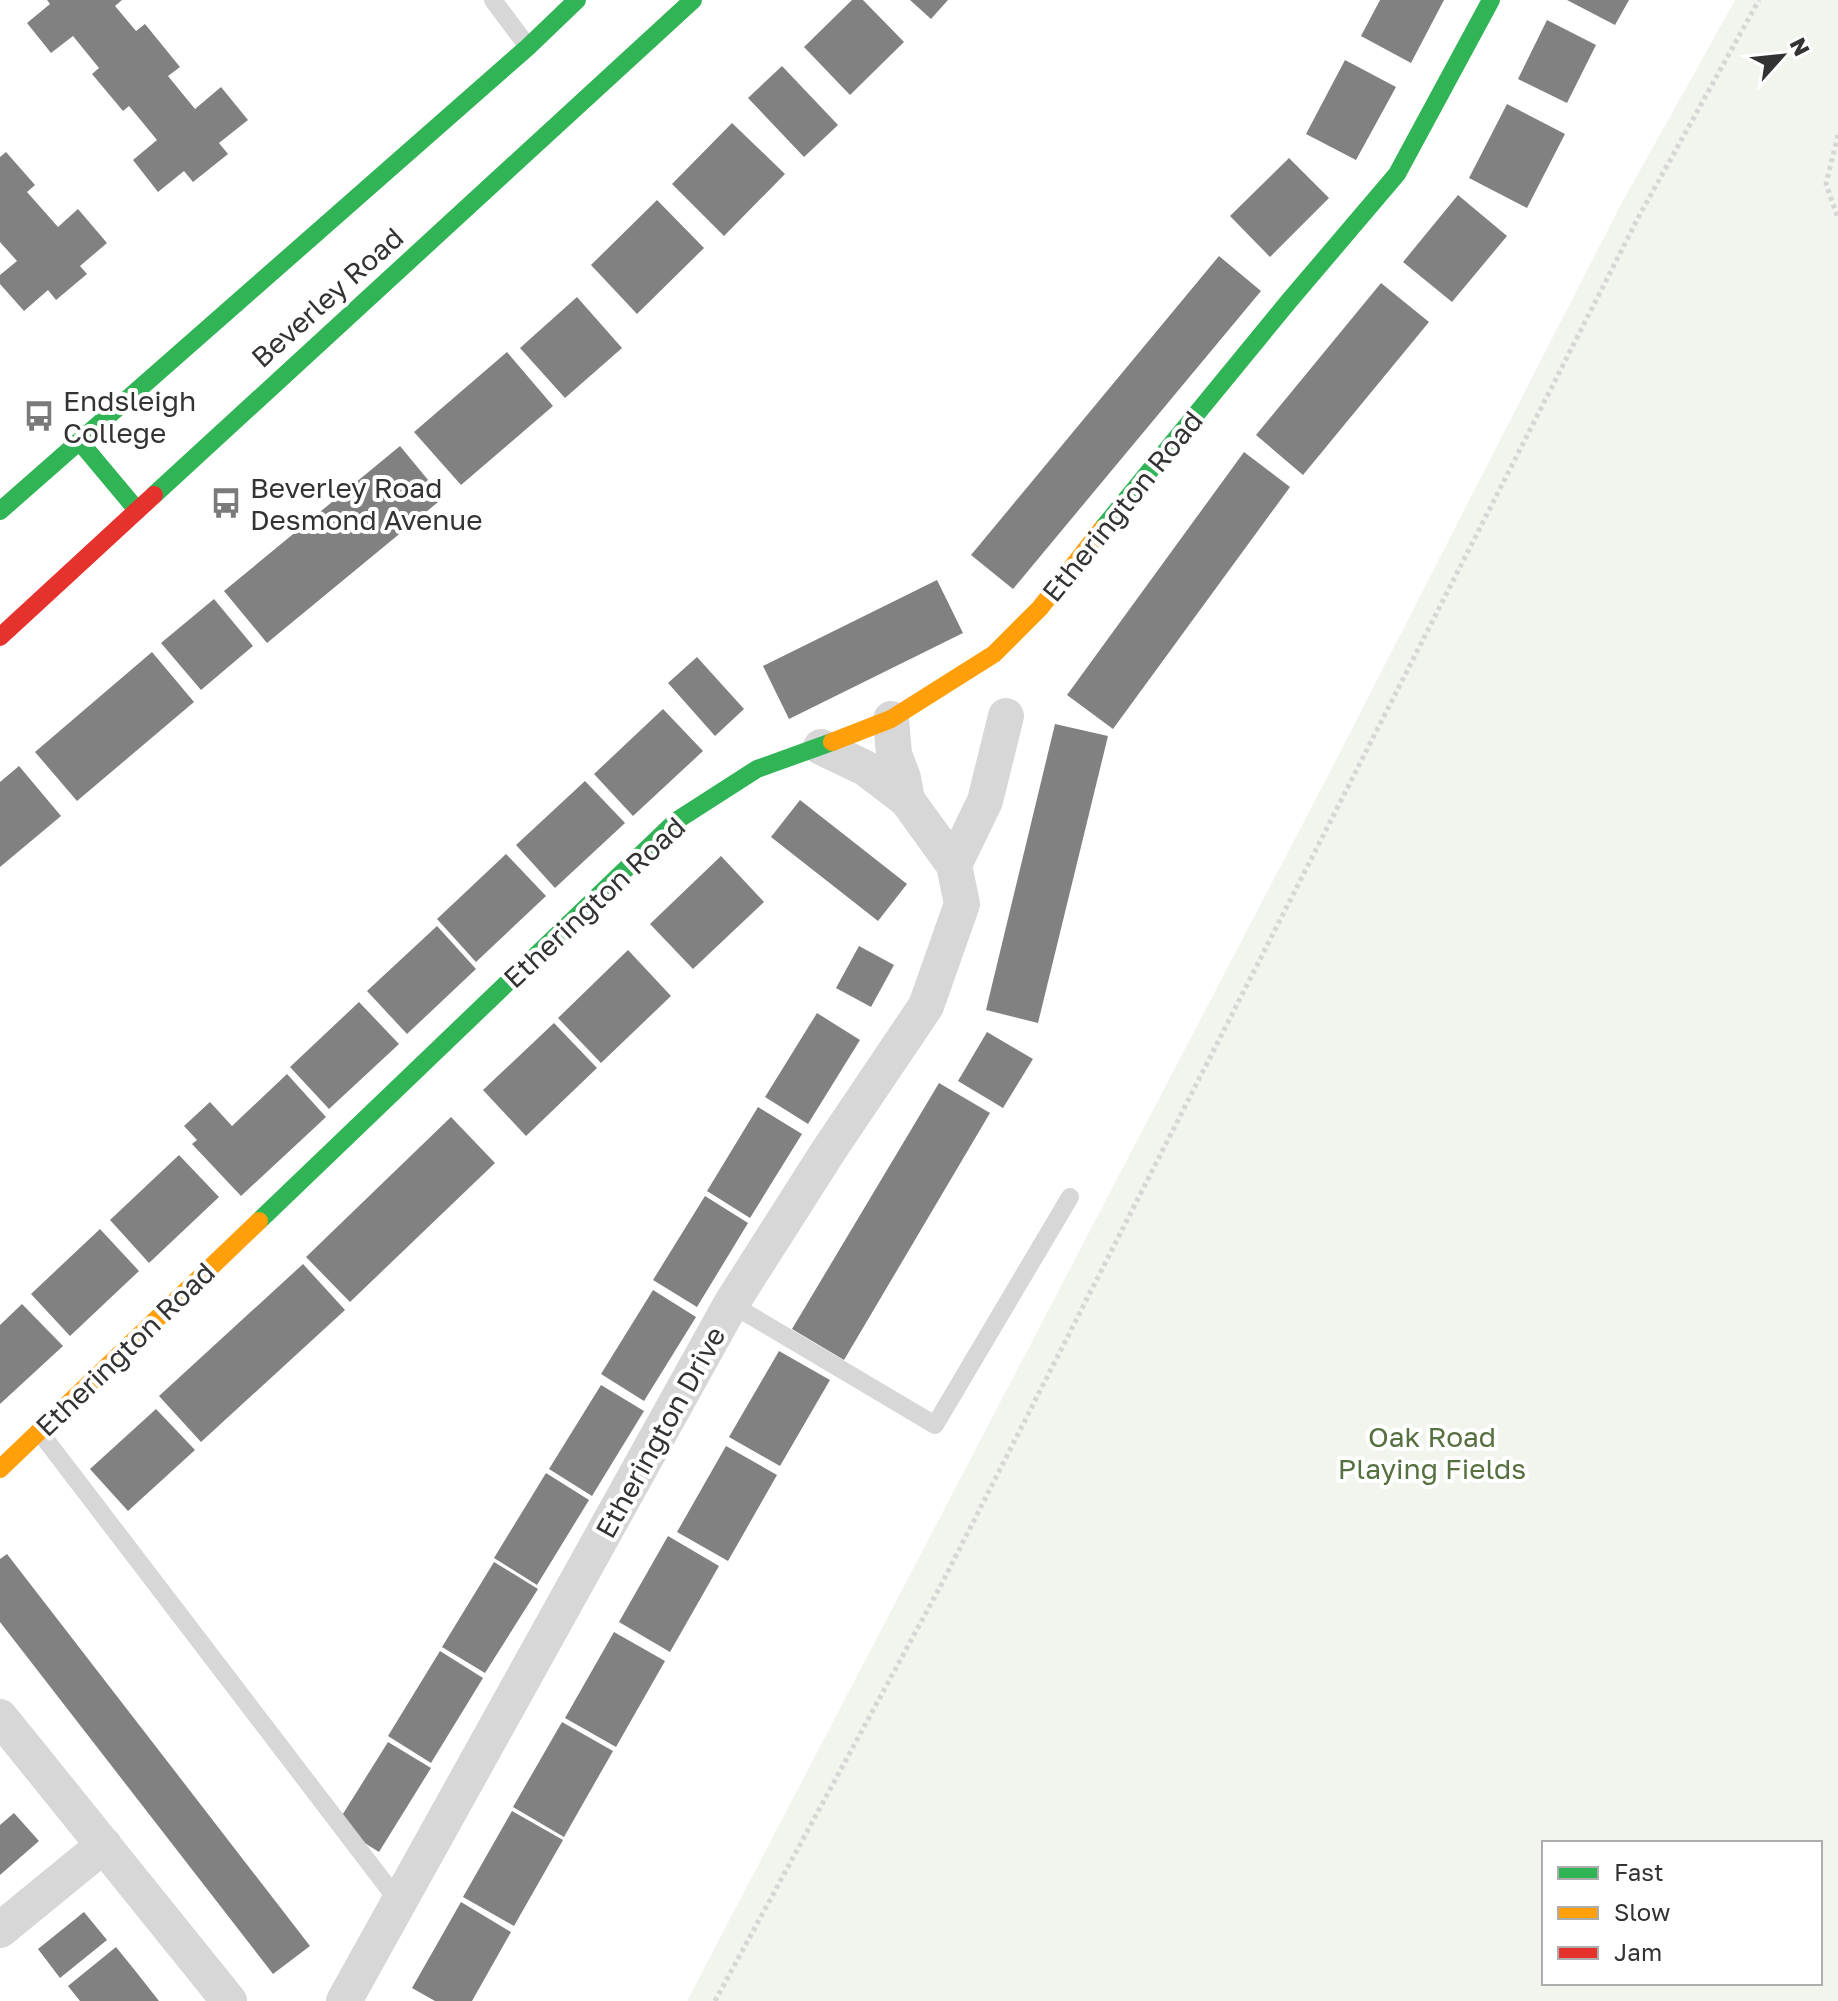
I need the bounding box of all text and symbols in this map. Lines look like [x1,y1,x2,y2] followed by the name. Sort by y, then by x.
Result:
[1742,16,1822,96] north arrow
[1784,33,1816,60] text: N
[244,220,410,374] street label: Beverley Road
[63,384,196,449] place label: Endsleigh College
[22,399,56,433] bus stop icon: Endsleigh College
[1035,404,1209,608] street label: Etherington Road
[250,471,483,536] place label: Beverley Road Desmond Avenue
[209,486,243,520] bus stop icon: Beverley Road Desmond Avenue
[497,810,691,994] street label: Etherington Road
[29,1255,221,1443] street label: Etherington Road
[588,1321,732,1543] street label: Etherington Drive
[1338,1420,1526,1485] park label: Oak Road Playing Fields
[1542,1841,1822,1985] legend
[1614,1857,1664,1886] text: Fast
[1614,1897,1670,1926] text: Slow
[1614,1937,1662,1966] text: Jam

